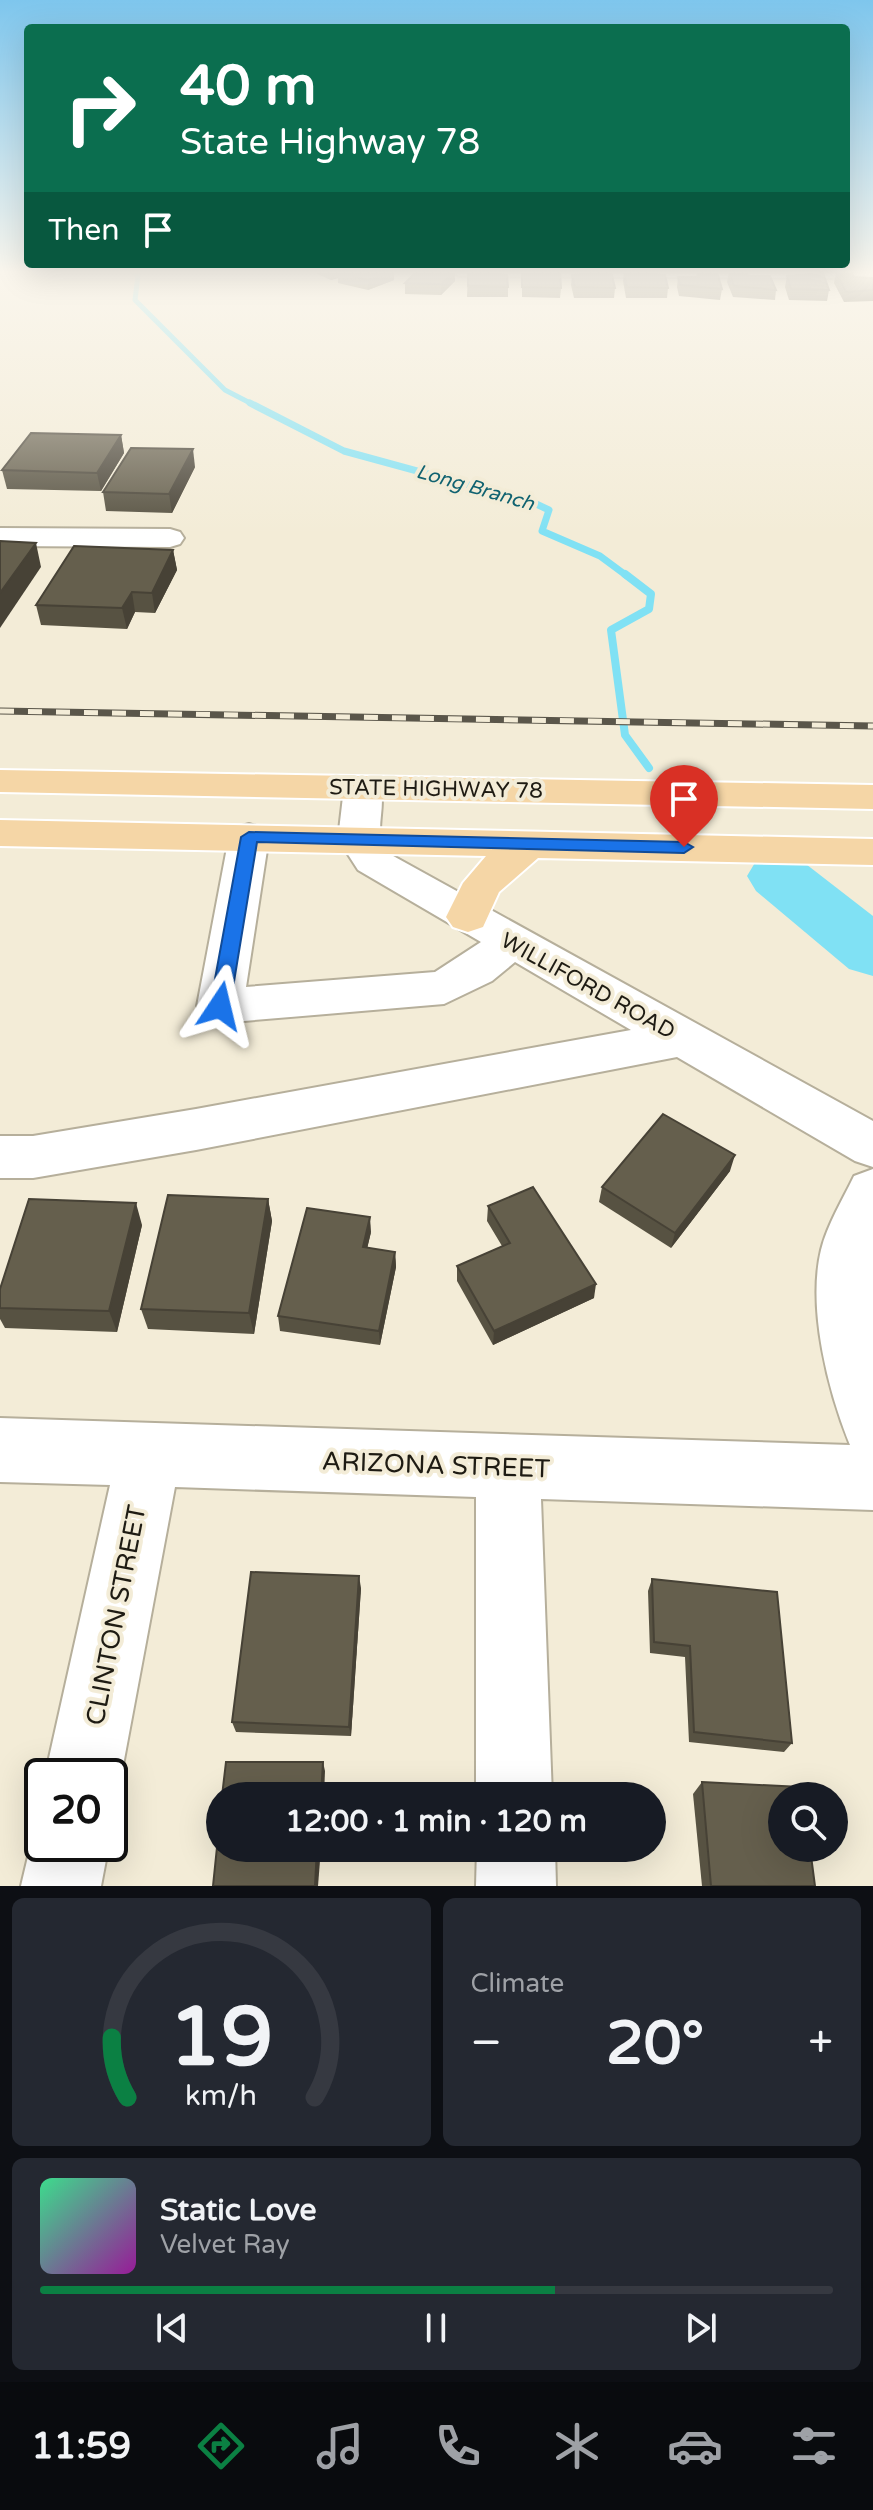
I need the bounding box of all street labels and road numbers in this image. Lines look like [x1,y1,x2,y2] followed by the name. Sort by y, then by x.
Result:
[329,774,543,804] street label: STATE HIGHWAY 78
[496,927,680,1045] street label: WILLIFORD ROAD
[321,1446,551,1484] street label: ARIZONA STREET
[79,1502,153,1728] street label: CLINTON STREET

